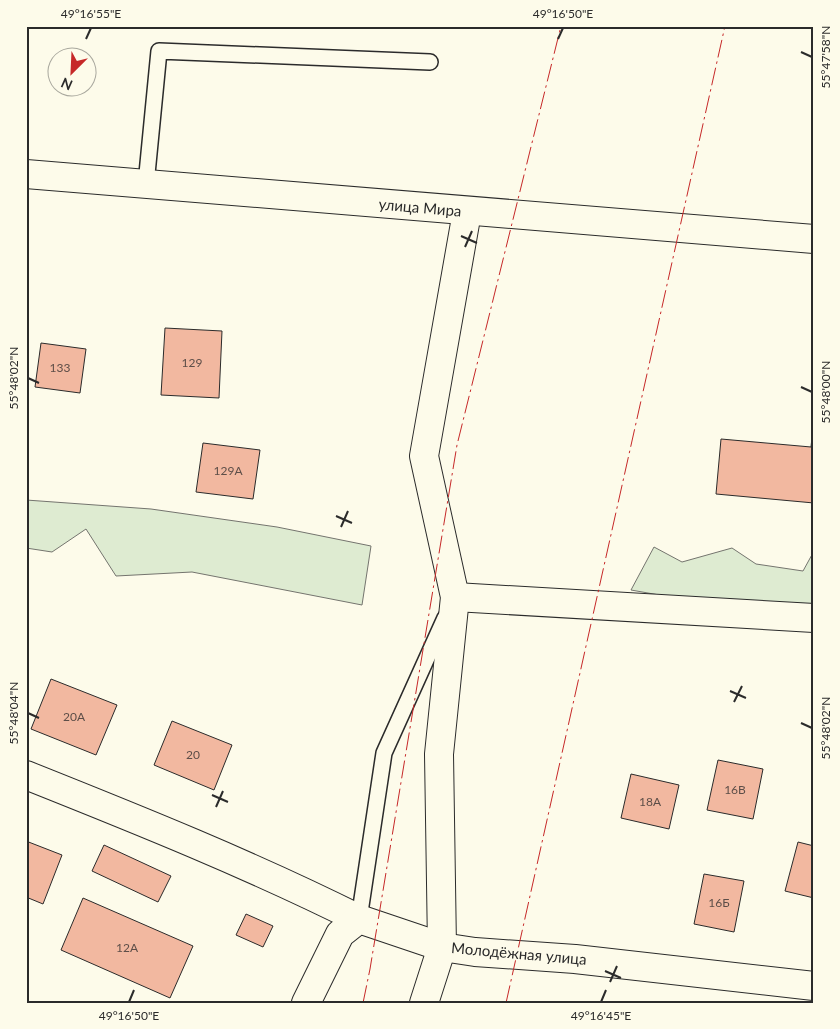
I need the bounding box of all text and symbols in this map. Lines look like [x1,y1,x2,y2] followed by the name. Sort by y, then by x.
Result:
[61,6,121,21] text: 49°16'55"E
[533,6,593,21] text: 49°16'50"E
[818,26,833,88] text: 55°47'58"N
[48,48,98,98] north arrow
[58,74,75,94] text: N
[378,194,462,220] street label: улица Мира
[6,347,21,409] text: 55°48'02"N
[182,355,202,370] house number: 129
[50,360,70,375] house number: 133
[818,361,833,423] text: 55°48'00"N
[214,463,243,478] house number: 129А
[6,682,21,744] text: 55°48'04"N
[818,697,833,759] text: 55°48'02"N
[63,709,86,724] house number: 20А
[186,747,200,762] house number: 20
[724,782,746,797] house number: 16В
[639,794,662,809] house number: 18А
[708,895,730,910] house number: 16Б
[451,938,588,968] street label: Молодёжная улица
[116,940,139,955] house number: 12А
[99,1008,159,1023] text: 49°16'50"E
[571,1008,631,1023] text: 49°16'45"E

